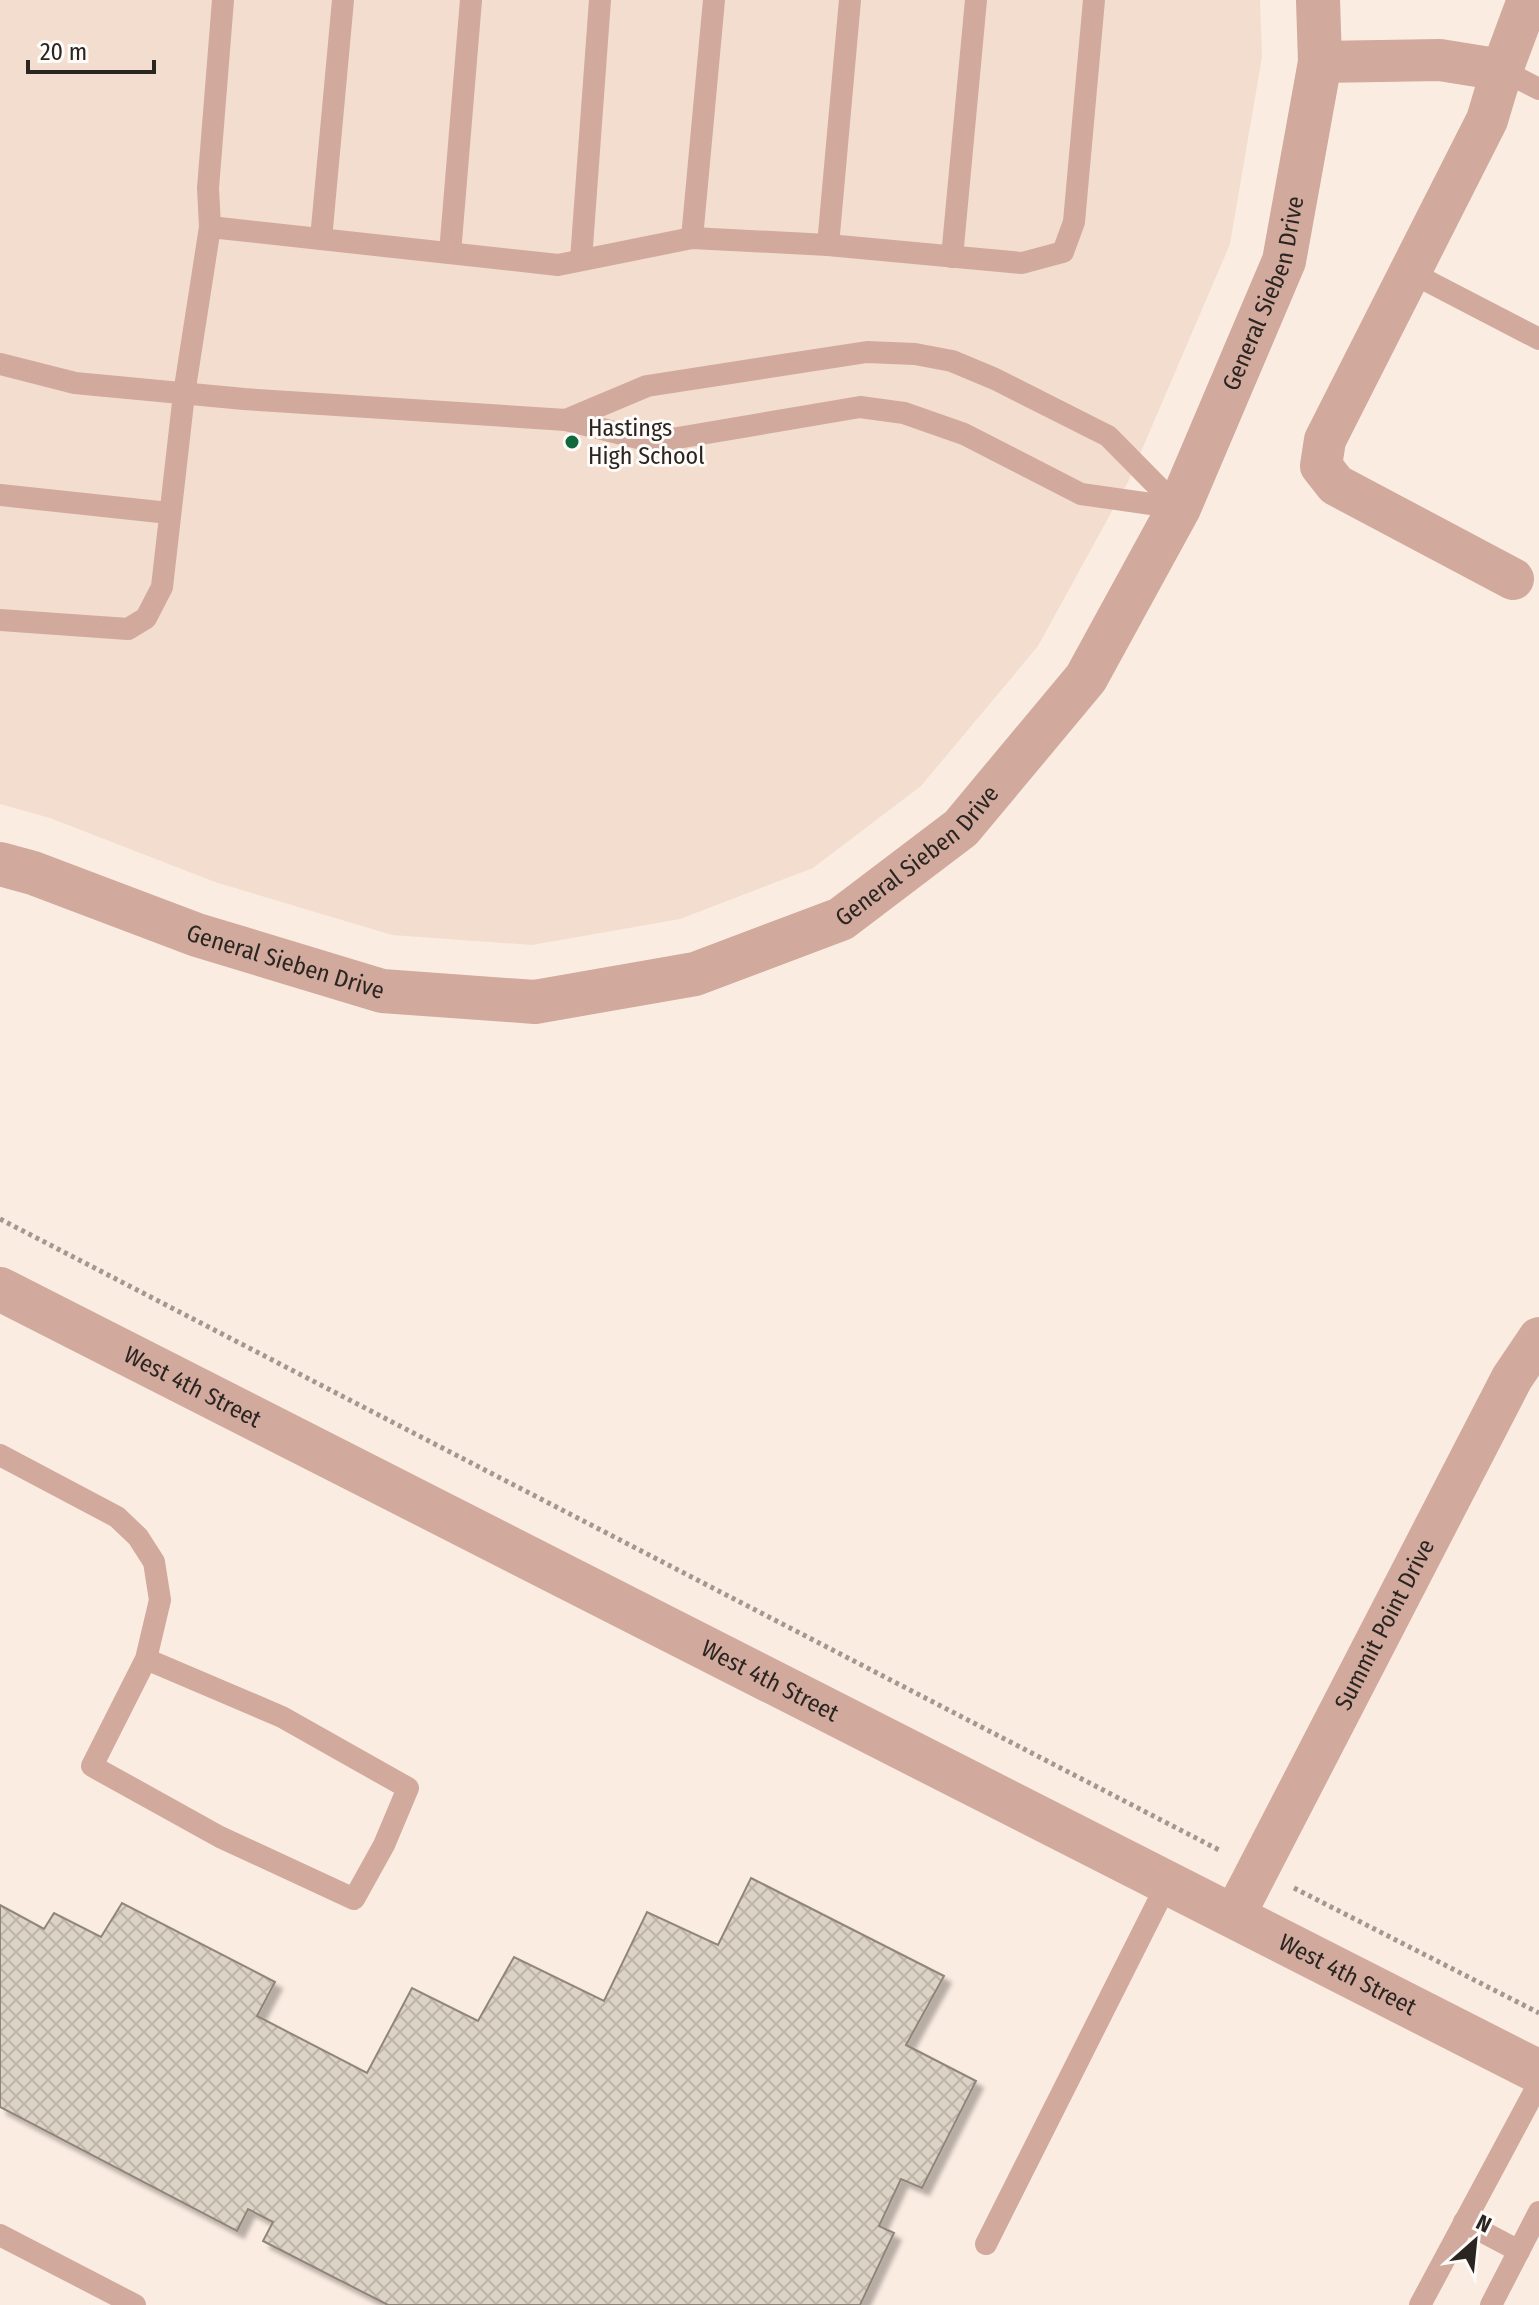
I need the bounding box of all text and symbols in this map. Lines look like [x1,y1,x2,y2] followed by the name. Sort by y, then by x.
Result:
[28,24,154,74] scale bar
[40,38,87,66] text: 20 m
[1217,194,1309,395] street label: General Sieben Drive
[588,414,705,470] place label: Hastings High School
[563,433,581,451] marker: Hastings High School
[830,780,1005,932] street label: General Sieben Drive
[183,918,388,1005] street label: General Sieben Drive
[119,1340,266,1434] street label: West 4th Street
[1329,1534,1440,1715] street label: Summit Point Drive
[697,1634,843,1727] street label: West 4th Street
[1274,1928,1421,2021] street label: West 4th Street
[1435,2201,1515,2281] north arrow
[1472,2209,1496,2239] text: N

